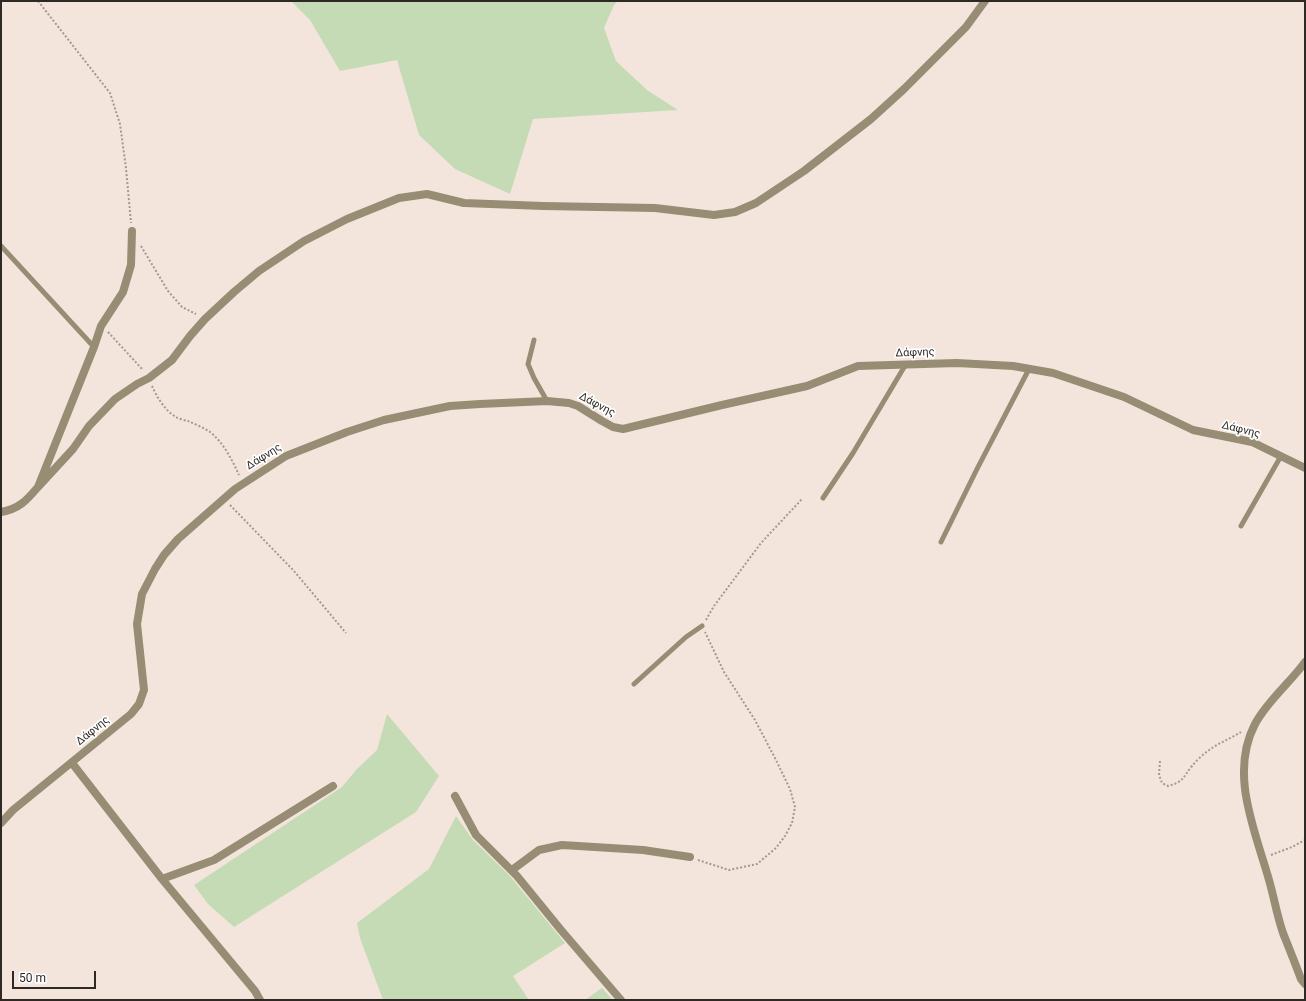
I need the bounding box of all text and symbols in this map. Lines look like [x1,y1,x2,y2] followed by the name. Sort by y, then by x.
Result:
[895,346,935,360] street label: Δάφνης
[577,390,617,420] street label: Δάφνης
[1220,419,1262,441] street label: Δάφνης
[244,441,284,473] street label: Δάφνης
[74,714,112,748] street label: Δάφνης
[14,963,98,989] scale bar
[19,971,46,985] text: 50 m

